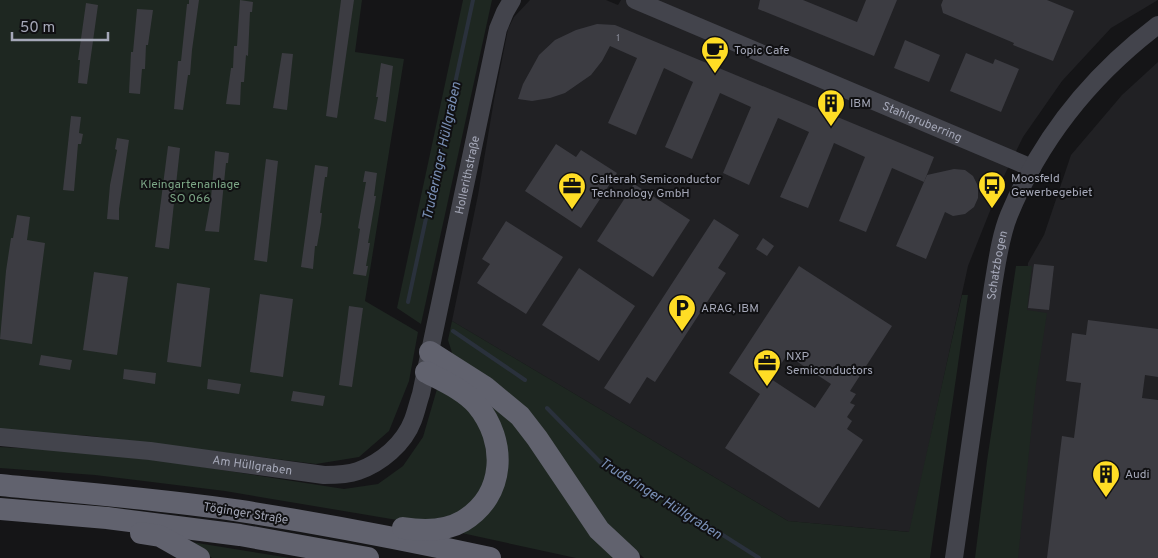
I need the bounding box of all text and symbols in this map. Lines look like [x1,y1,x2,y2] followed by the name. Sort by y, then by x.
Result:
[12,10,109,42] scale bar
[20,19,55,38] text: 50 m
[616,32,620,45] house number: 1
[700,35,730,74] cafe icon: Topic Cafe
[734,43,789,59] place label: Topic Cafe
[419,80,466,222] water label: Truderinger Hüllgraben
[816,88,846,127] building icon: IBM
[850,96,871,112] place label: IBM
[879,99,964,147] street label: Stahlgruberring
[452,134,484,216] street label: Hollerithstraße
[977,170,1007,209] bus stop icon: Moosfeld Gewerbegebiet
[557,171,587,210] office icon: Calterah Semiconductor Technology GmbH
[1011,171,1093,201] place label: Moosfeld Gewerbegebiet
[591,172,721,202] place label: Calterah Semiconductor Technology GmbH
[140,177,240,207] park label: Kleingartenanlage SO 066
[984,229,1012,301] street label: Schatzbogen
[667,293,697,332] parking icon: ARAG, IBM
[701,301,759,317] place label: ARAG, IBM
[752,348,782,387] office icon: NXP Semiconductors
[786,349,873,379] place label: NXP Semiconductors
[211,453,293,480] street label: Am Hüllgraben
[596,455,725,544] water label: Truderinger Hüllgraben
[1091,459,1121,498] building icon: Audi
[1125,467,1150,483] place label: Audi
[202,499,289,529] street label: Töginger Straße

